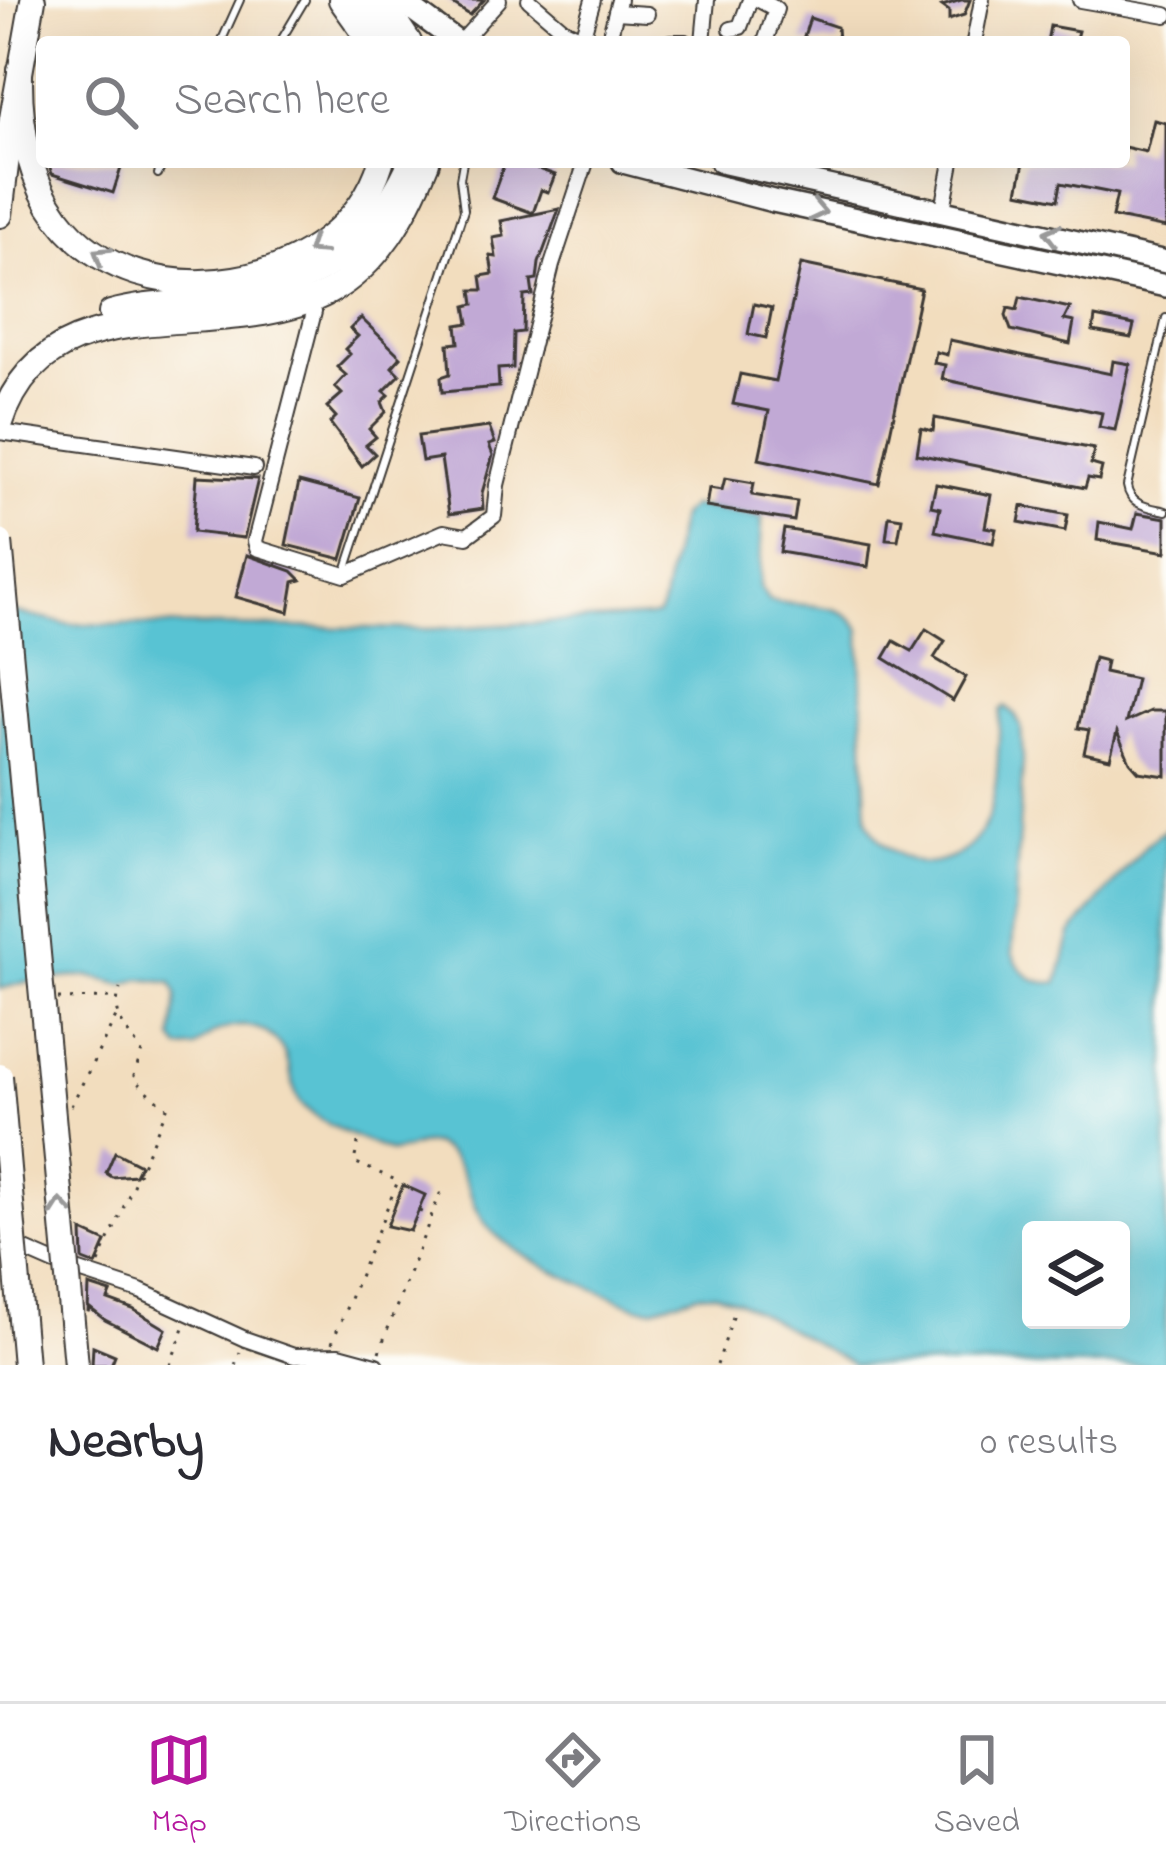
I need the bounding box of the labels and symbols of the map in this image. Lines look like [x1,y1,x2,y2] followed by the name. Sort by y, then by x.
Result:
[807,197,827,222] one-way arrow
[1043,223,1063,248] one-way arrow
[307,233,329,255] one-way arrow
[92,247,114,269] one-way arrow
[49,1197,74,1216] one-way arrow

